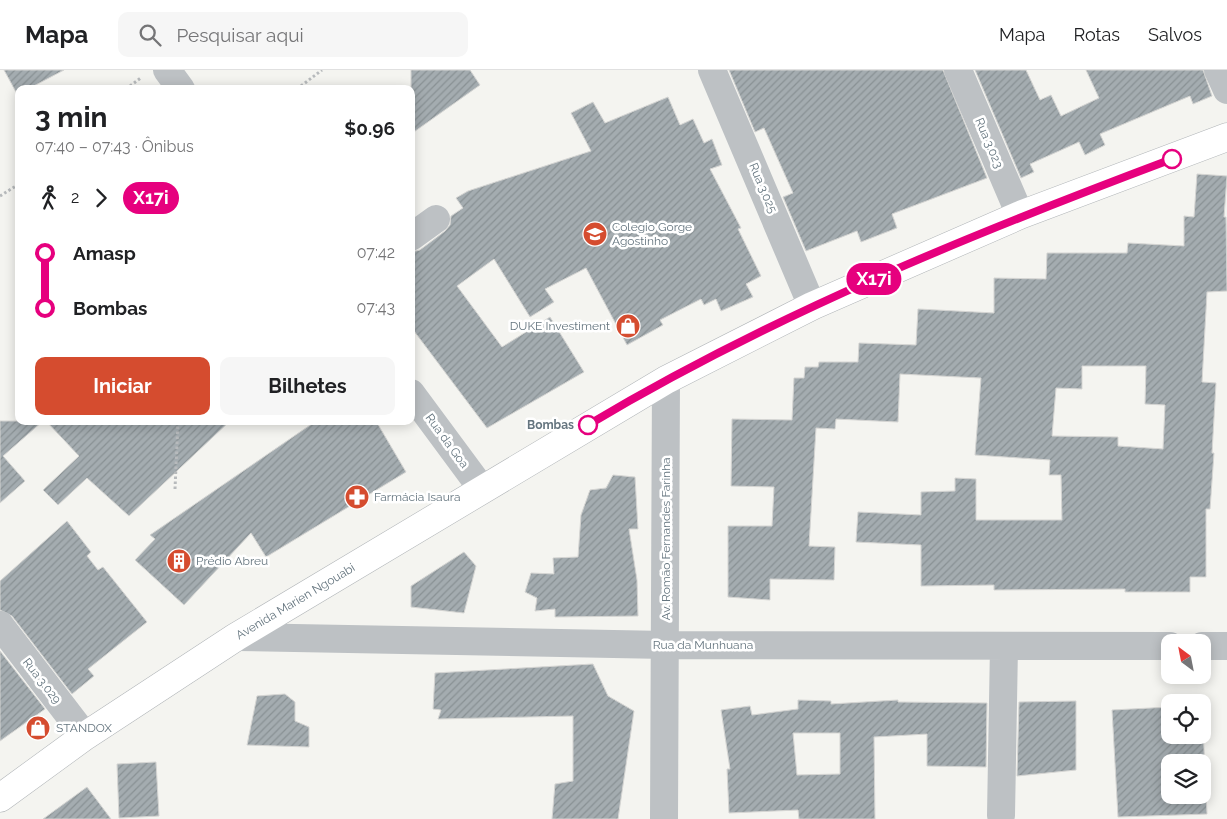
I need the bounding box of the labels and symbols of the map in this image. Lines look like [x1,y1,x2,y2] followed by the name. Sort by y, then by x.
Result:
[972,116,1006,170] street label: Rua 3.023
[1162,149,1182,169] unlabelled marker
[746,161,780,216] street label: Rua 3.025
[612,220,692,248] place label: Colegio Gorge Agostinho
[582,221,608,247] school or university icon: Colegio Gorge Agostinho
[839,263,909,295] line badge: X17i
[615,313,641,339] shop icon: DUKE Investiment
[510,319,610,333] place label: DUKE Investiment
[423,411,471,471] street label: Rua da Goa
[578,415,598,435] marker: Bombas
[527,418,574,432] place label: Bombas
[659,457,673,621] street label: Av. Romão Fernandes Farinha
[344,484,370,510] pharmacy icon: Farmácia Isaura
[374,490,461,504] place label: Farmácia Isaura
[166,548,192,574] building icon: Prédio Abreu
[196,554,268,568] place label: Prédio Abreu
[233,561,357,642] street label: Avenida Marien Ngouabi
[1161,634,1211,684] north arrow
[653,638,753,652] street label: Rua da Munhuana
[20,656,64,706] street label: Rua 3.029
[25,715,51,741] shop icon: STANDOX
[56,721,112,735] place label: STANDOX

